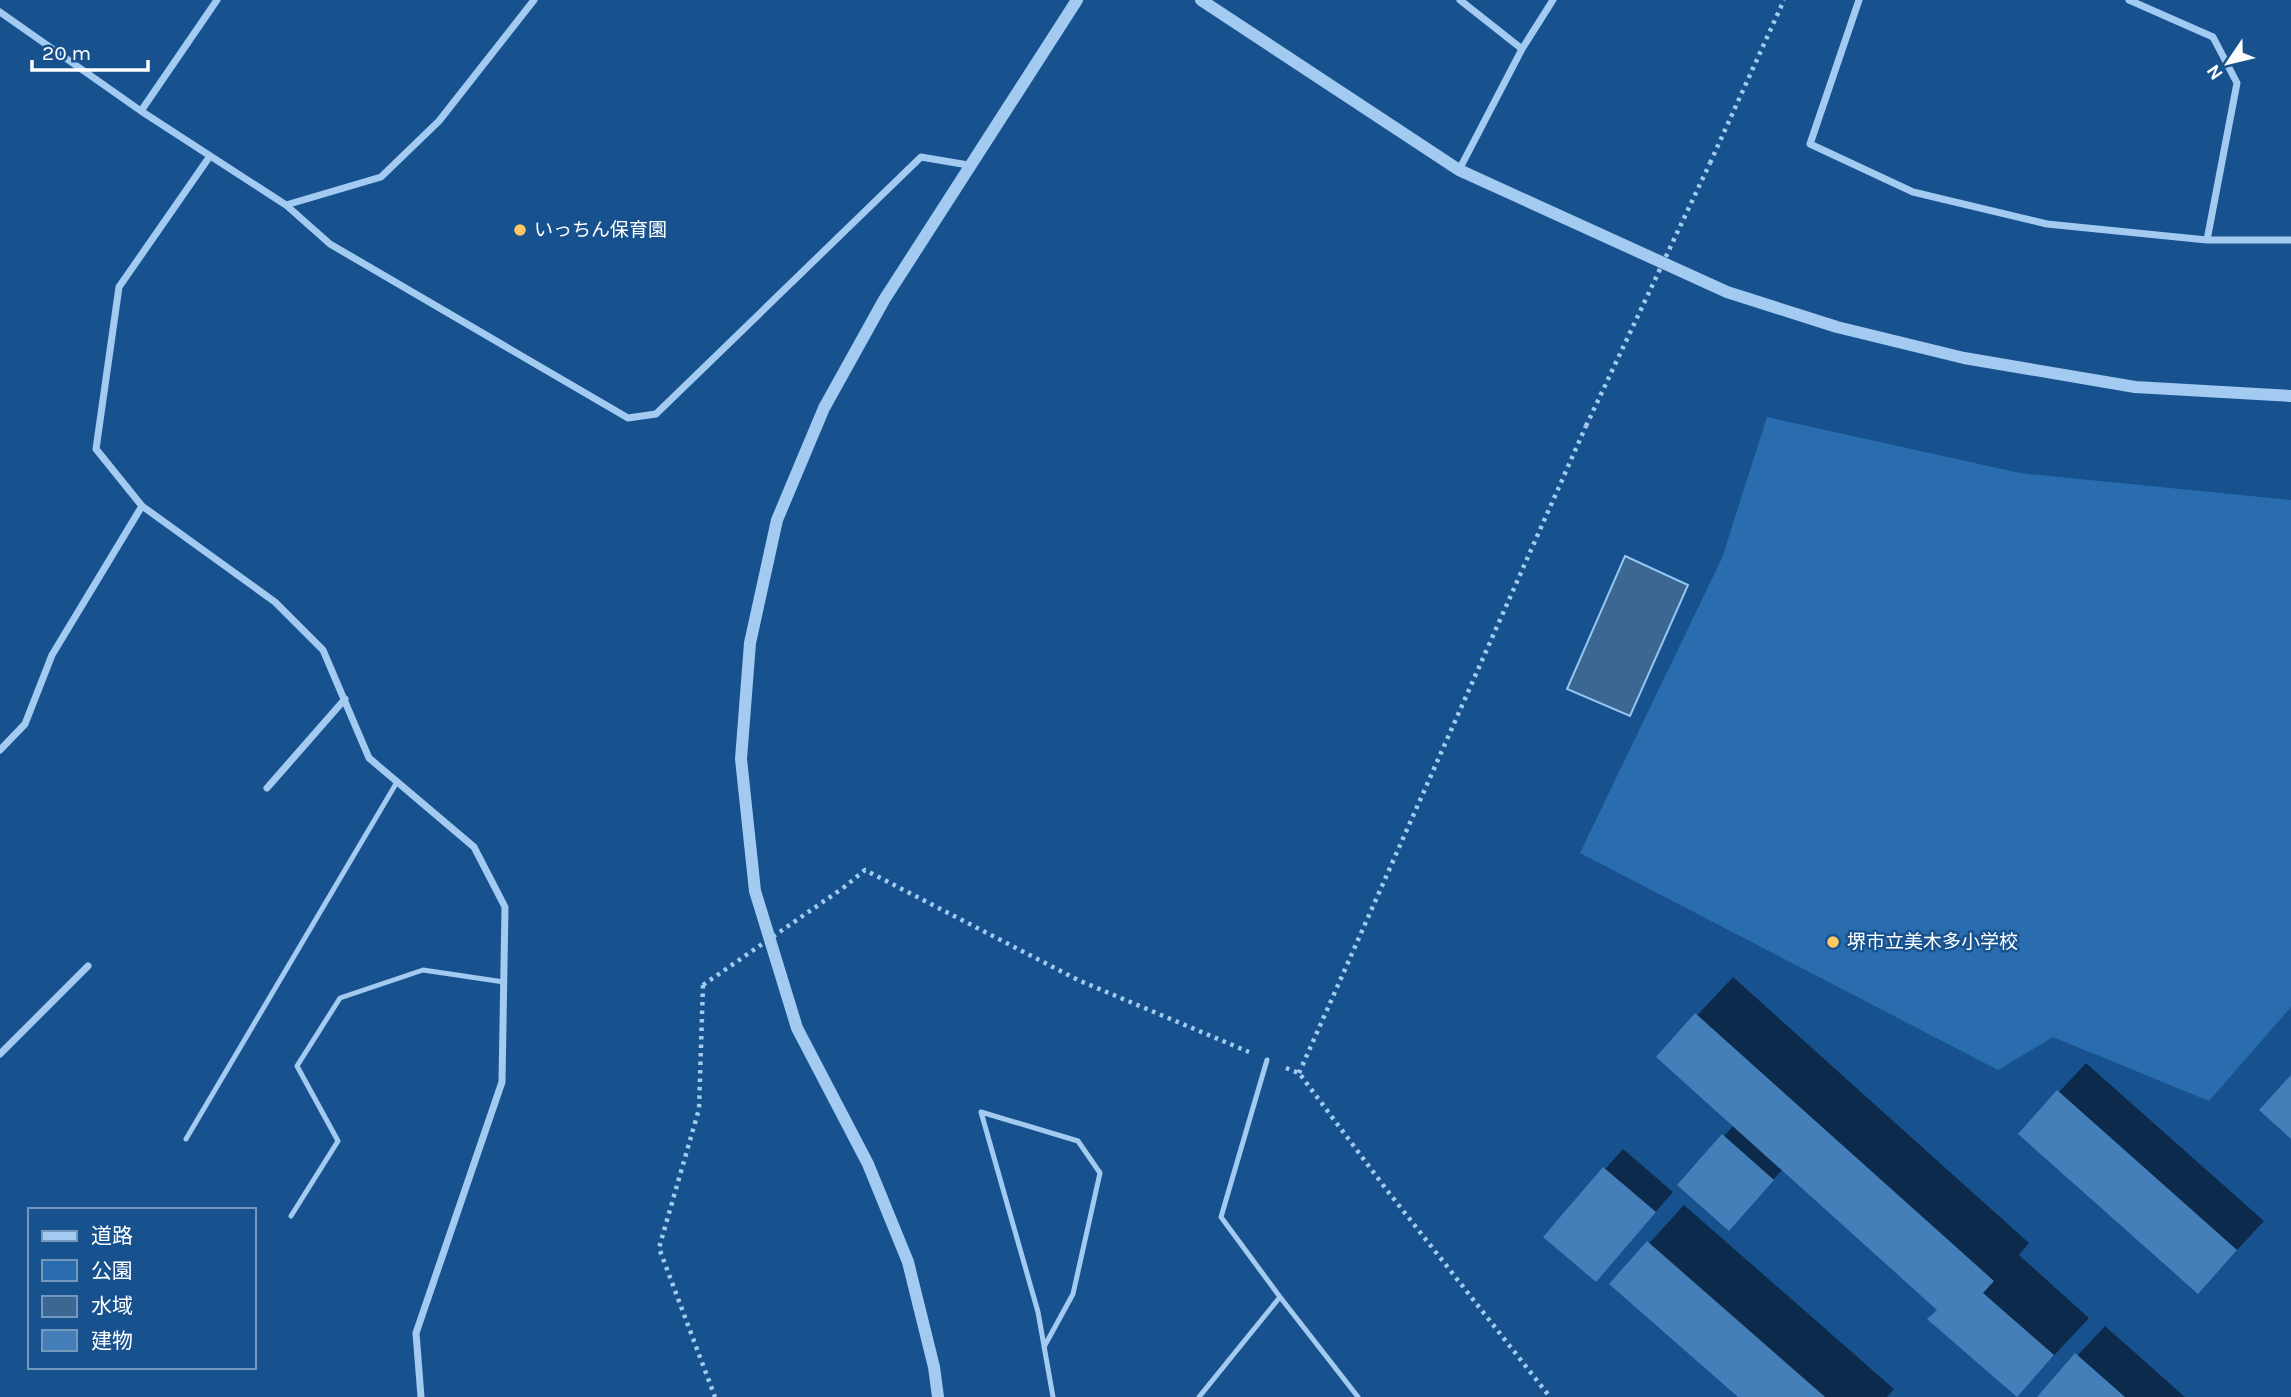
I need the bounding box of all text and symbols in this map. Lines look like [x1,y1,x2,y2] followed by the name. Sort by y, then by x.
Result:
[32,28,147,72] scale bar
[2193,28,2263,98] north arrow
[42,41,91,65] text: 20 m
[2202,60,2228,84] text: N
[534,219,667,241] place label: いっちん保育園
[512,222,528,238] marker: いっちん保育園
[1847,931,2018,953] place label: 堺市立美木多小学校
[1825,934,1841,950] marker: 堺市立美木多小学校
[28,1208,256,1369] legend
[91,1224,133,1248] text: 道路
[91,1259,133,1283] text: 公園
[91,1294,133,1318] text: 水域
[91,1329,133,1353] text: 建物

